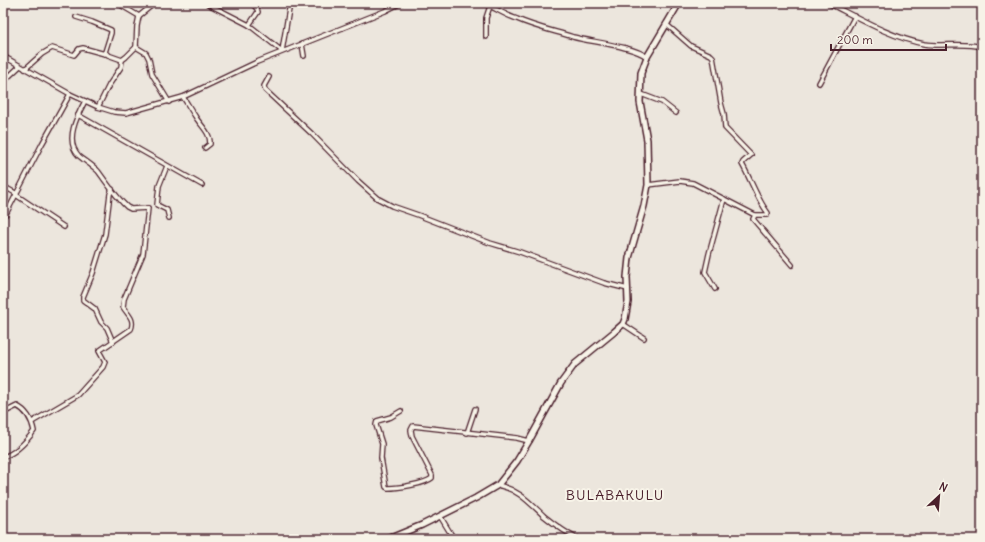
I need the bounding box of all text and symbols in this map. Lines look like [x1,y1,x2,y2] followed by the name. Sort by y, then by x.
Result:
[831,26,946,52] scale bar
[837,32,873,47] text: 200 m
[919,476,959,516] north arrow
[937,479,950,495] text: N
[566,486,664,504] district label: BULABAKULU

